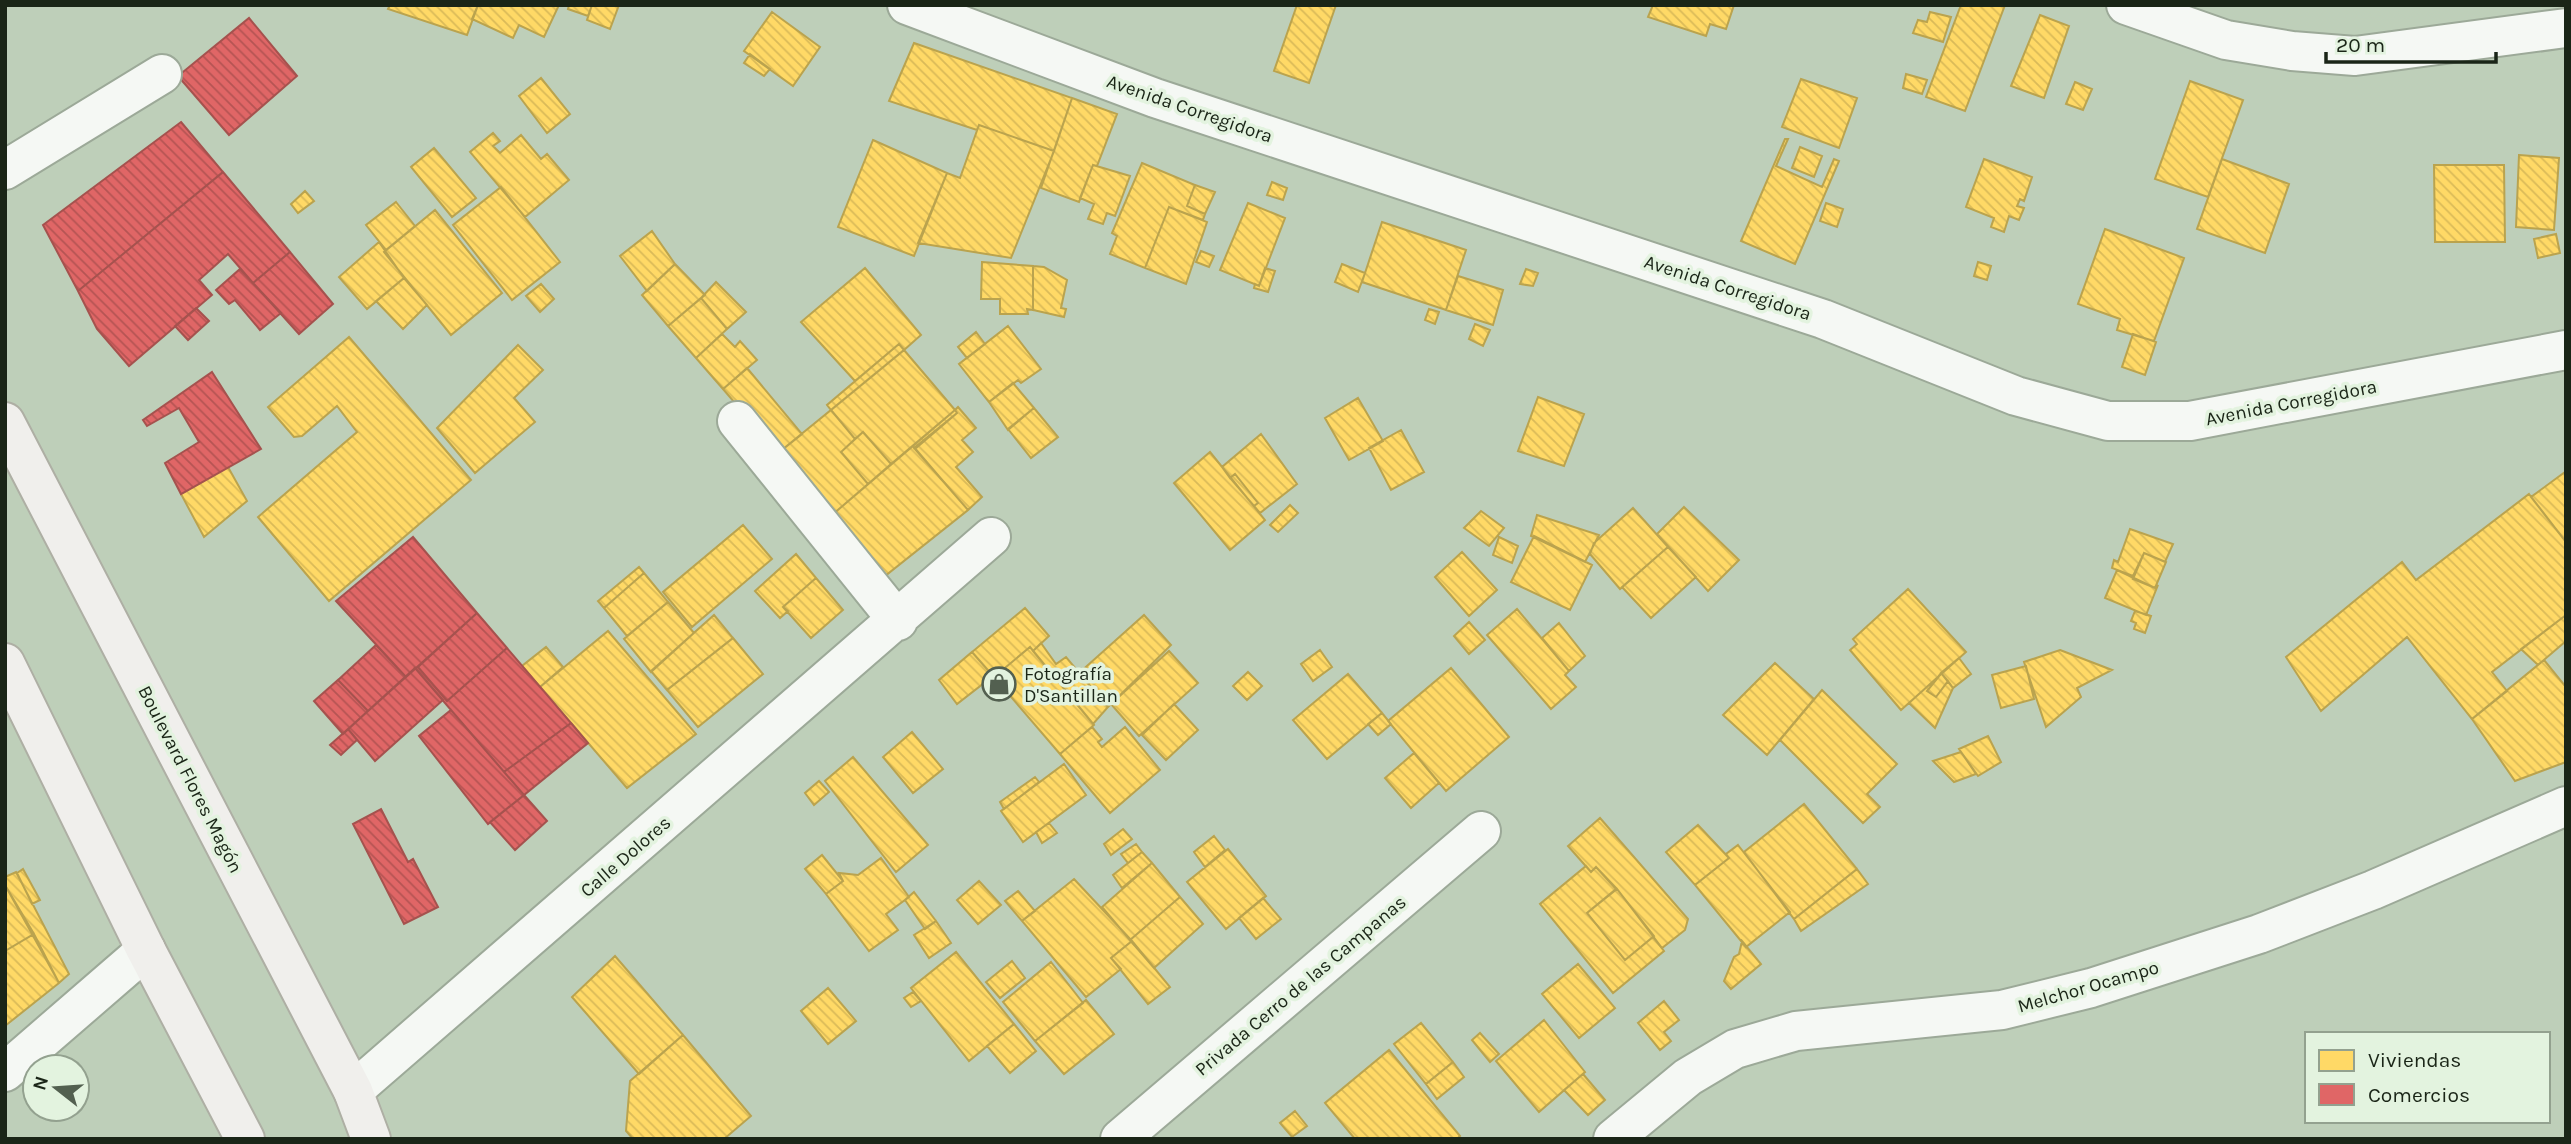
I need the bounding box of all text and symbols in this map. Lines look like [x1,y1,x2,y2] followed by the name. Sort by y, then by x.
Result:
[2326,21,2496,65] scale bar
[2336,33,2385,57] text: 20 m
[1104,70,1276,148] street label: Avenida Corregidora
[1642,251,1814,325] street label: Avenida Corregidora
[2204,376,2379,430] street label: Avenida Corregidora
[1024,663,1118,707] place label: Fotografía D'Santillan
[980,665,1018,703] shop icon: Fotografía D'Santillan
[133,682,247,877] street label: Boulevard Flores Magón
[576,812,675,902] street label: Calle Dolores
[1191,891,1411,1080] street label: Privada Cerro de las Campanas
[2015,956,2161,1018] street label: Melchor Ocampo
[2305,1032,2550,1123] legend
[2368,1048,2461,1072] text: Viviendas
[21,1053,91,1123] north arrow
[28,1074,53,1093] text: N
[2368,1083,2470,1107] text: Comercios

